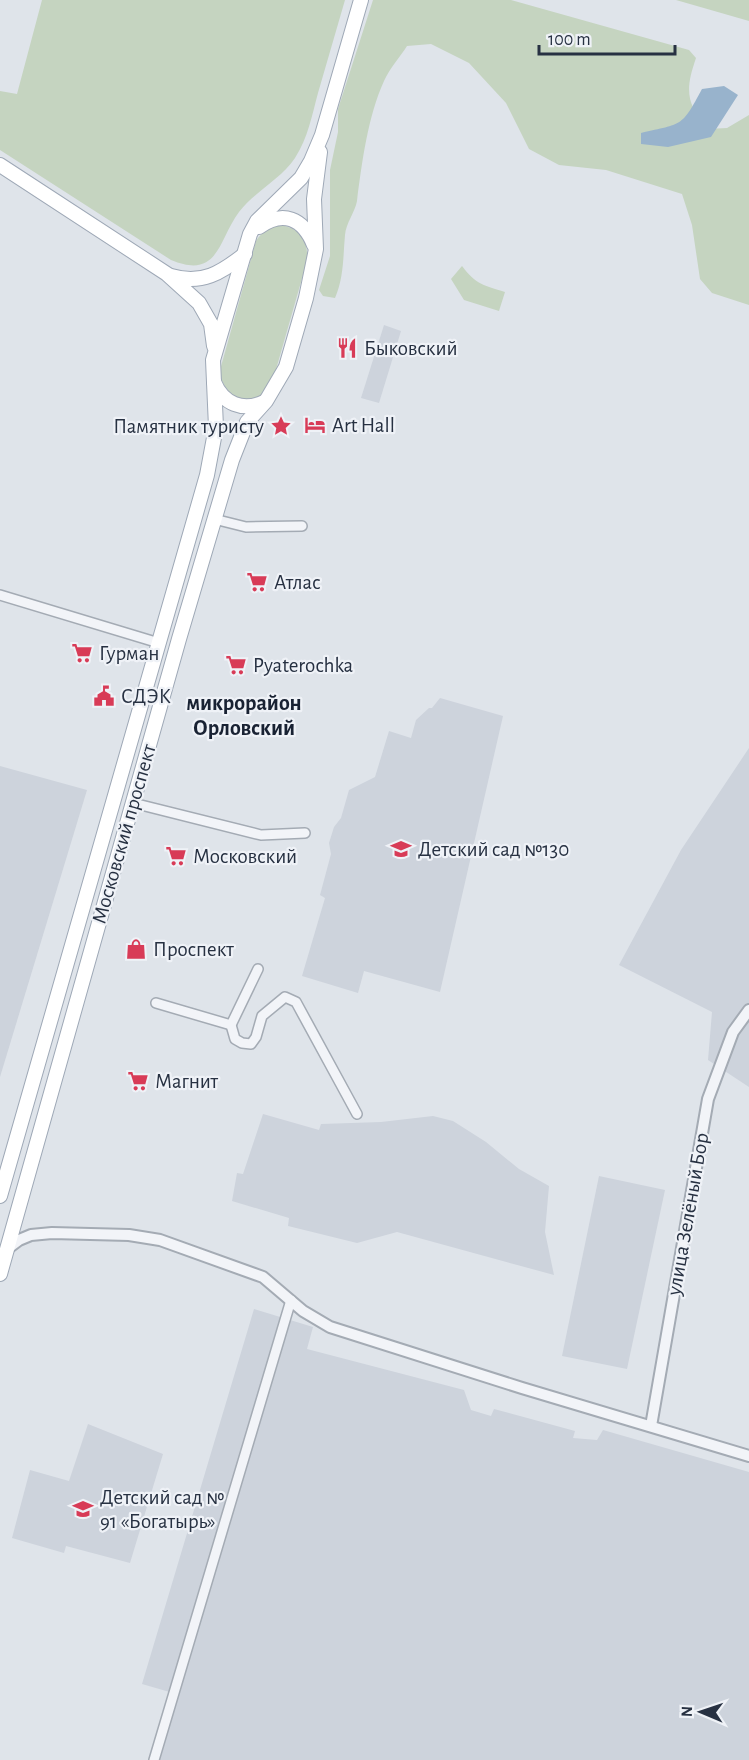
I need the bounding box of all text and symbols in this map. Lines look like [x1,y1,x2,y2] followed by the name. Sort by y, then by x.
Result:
[539,18,676,56] scale bar
[548,31,591,49] text: 100 m
[335,336,359,360] restaurant icon: Быковский
[364,338,458,359] place label: Быковский
[303,413,327,437] hotel icon: Art Hall
[269,414,293,438] place icon: Памятник туристу
[332,415,395,436] place label: Art Hall
[113,416,264,437] place label: Памятник туристу
[245,570,269,594] supermarket icon: Атлас
[274,572,321,593] place label: Атлас
[70,641,94,665] supermarket icon: Гурман
[99,643,159,664] place label: Гурман
[224,653,248,677] supermarket icon: Pyaterochka
[253,655,354,676] place label: Pyaterochka
[92,684,116,708] public building icon: СДЭК
[121,686,171,707] place label: СДЭК
[186,692,302,739] district label: микрорайон Орловский
[88,741,160,926] street label: Московский проспект
[389,837,413,861] school or university icon: Детский сад №130
[418,839,569,860] place label: Детский сад №130
[164,844,188,868] supermarket icon: Московский
[193,846,297,867] place label: Московский
[124,937,148,961] shop icon: Проспект
[153,939,234,960] place label: Проспект
[126,1069,150,1093] supermarket icon: Магнит
[155,1071,219,1092] place label: Магнит
[663,1131,713,1298] street label: улица Зелёный Бор
[100,1487,224,1532] place label: Детский сад № 91 «Богатырь»
[71,1497,95,1521] school or university icon: Детский сад № 91 «Богатырь»
[671,1682,731,1742] north arrow
[679,1706,695,1717] text: N

